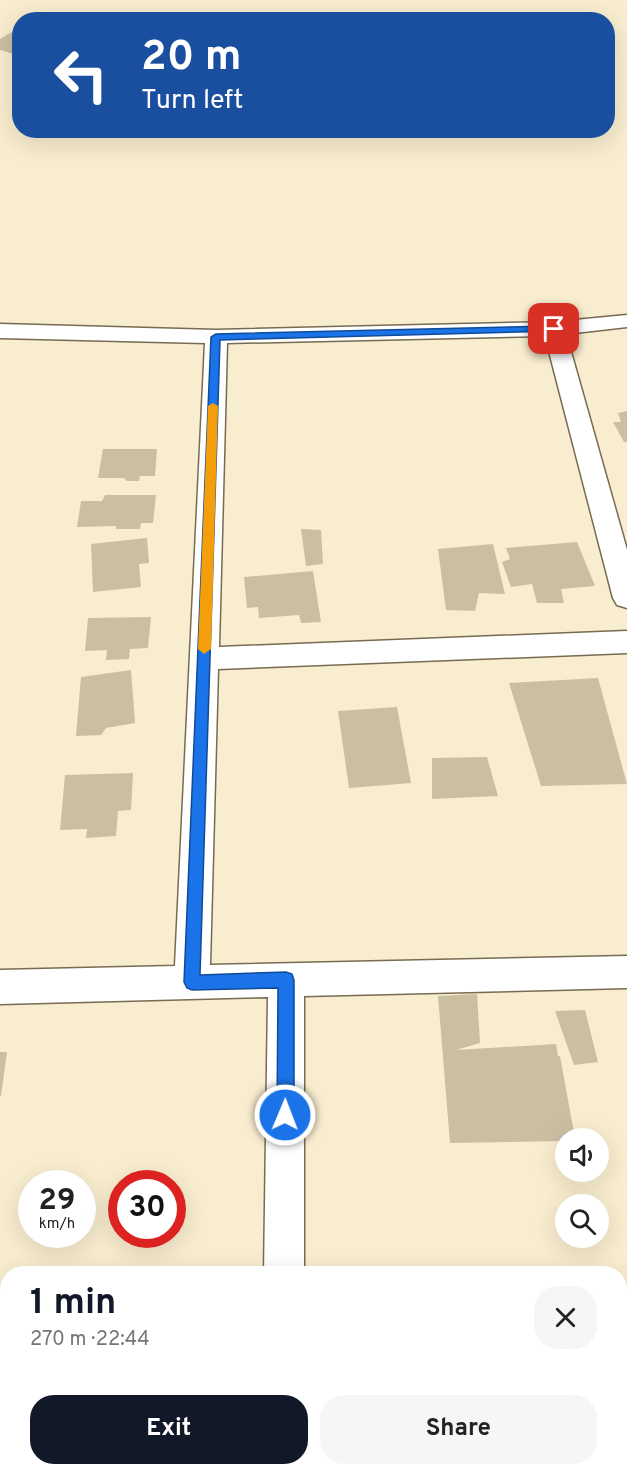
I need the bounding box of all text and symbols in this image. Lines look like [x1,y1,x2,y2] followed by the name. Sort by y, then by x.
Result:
[141,32,242,85] text: 20 m
[42,36,120,114] icon: left
[141,84,243,118] text: Turn left
[528,303,579,354] pin
[537,312,570,345] icon: arrive
[253,1083,317,1147] position arrow
[555,1128,609,1248] map controls
[555,1128,609,1182] button: sound
[108,1170,186,1248] speed limit sign: 30
[39,1183,75,1220] text: 29
[555,1194,609,1248] button: search
[39,1215,75,1234] text: km/h
[30,1281,116,1327] text: 1 min
[534,1286,597,1349] button: close
[30,1327,150,1353] text: 270 m · 22:44
[30,1395,308,1464] button: Exit
[320,1395,597,1464] button: Share

